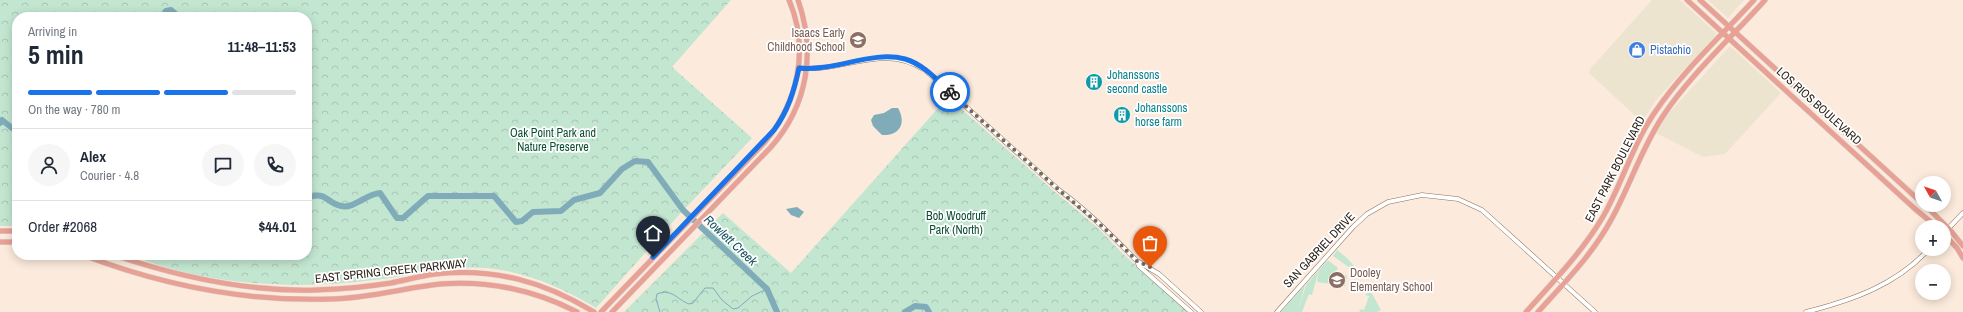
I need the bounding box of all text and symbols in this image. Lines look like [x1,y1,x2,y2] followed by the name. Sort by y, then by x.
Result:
[28,23,77,40] text: Arriving in
[767,25,845,55] place label: Isaacs Early Childhood School
[848,30,868,50] school or university icon: Isaacs Early Childhood School
[228,36,296,57] text: 11:48–11:53
[28,37,84,72] text: 5 min
[1627,40,1647,60] shop icon: Pistachio
[1650,42,1691,58] place label: Pistachio
[1773,64,1865,148] street label: LOS RIOS BOULEVARD
[1107,67,1167,97] place label: Johanssons second castle
[930,72,970,112] courier
[1084,72,1104,92] building icon: Johanssons second castle
[939,81,961,103] icon: bike
[1135,100,1188,130] place label: Johanssons horse farm
[28,101,120,118] text: On the way · 780 m
[1112,105,1132,125] building icon: Johanssons horse farm
[1581,113,1649,225] street label: EAST PARK BOULEVARD
[510,125,596,155] park label: Oak Point Park and Nature Preserve
[28,144,70,186] button: person
[202,144,244,186] button: chat
[254,144,296,186] button: phone
[80,146,106,167] text: Alex
[80,167,139,184] text: Courier · 4.8
[1915,176,1951,212] north arrow
[1915,176,1951,300] map controls
[926,208,987,238] park label: Bob Woodruff Park (North)
[1280,209,1358,291] street label: SAN GABRIEL DRIVE
[700,211,761,270] water label: Rowlett Creek
[28,216,97,237] text: Order #2068
[258,216,296,237] text: $44.01
[636,216,670,257] pin
[1915,220,1951,256] button: +
[642,222,664,244] icon: home
[1133,226,1167,267] pin
[1139,232,1161,254] icon: bag
[314,255,468,287] street label: EAST SPRING CREEK PARKWAY
[1915,264,1951,300] button: −
[1350,265,1433,295] place label: Dooley Elementary School
[1327,270,1347,290] school or university icon: Dooley Elementary School

